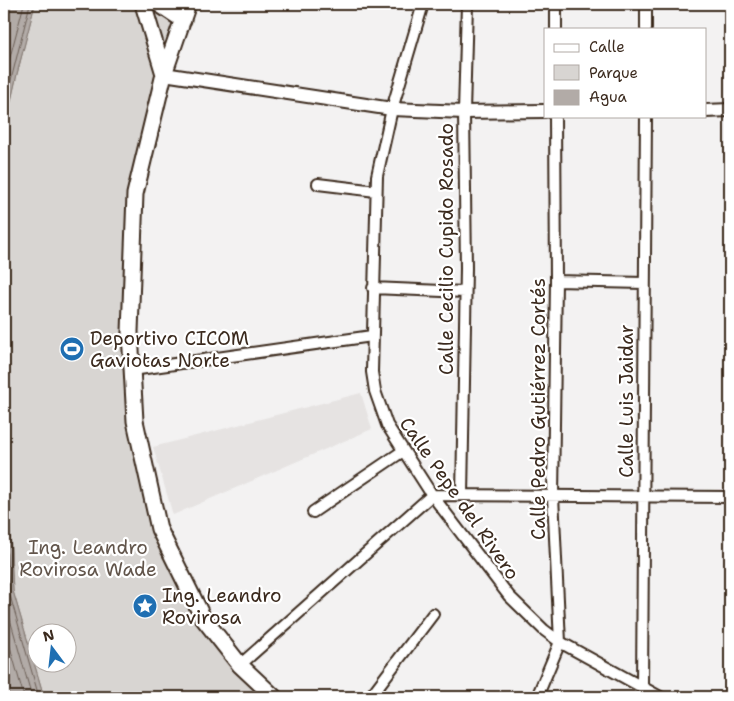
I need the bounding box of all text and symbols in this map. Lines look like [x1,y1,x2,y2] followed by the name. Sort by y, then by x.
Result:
[544,28,706,118] legend
[589,37,625,57] text: Calle
[589,63,638,83] text: Parque
[589,87,628,107] text: Agua
[434,123,459,375] street label: Calle Cecilio Cupido Rosado
[526,278,551,540] street label: Calle Pedro Gutiérrez Cortés
[614,324,639,478] street label: Calle Luis Jaidar
[90,326,249,373] place label: Deportivo CICOM Gaviotas Norte
[59,336,85,362] sports icon: Deportivo CICOM Gaviotas Norte
[394,412,525,585] street label: Calle Pepe del Rivero
[19,535,157,582] park label: Ing. Leandro Rovirosa Wade
[162,583,281,630] place label: Ing. Leandro Rovirosa
[132,593,158,619] place icon: Ing. Leandro Rovirosa
[28,624,78,674] north arrow
[41,625,56,646] text: N

